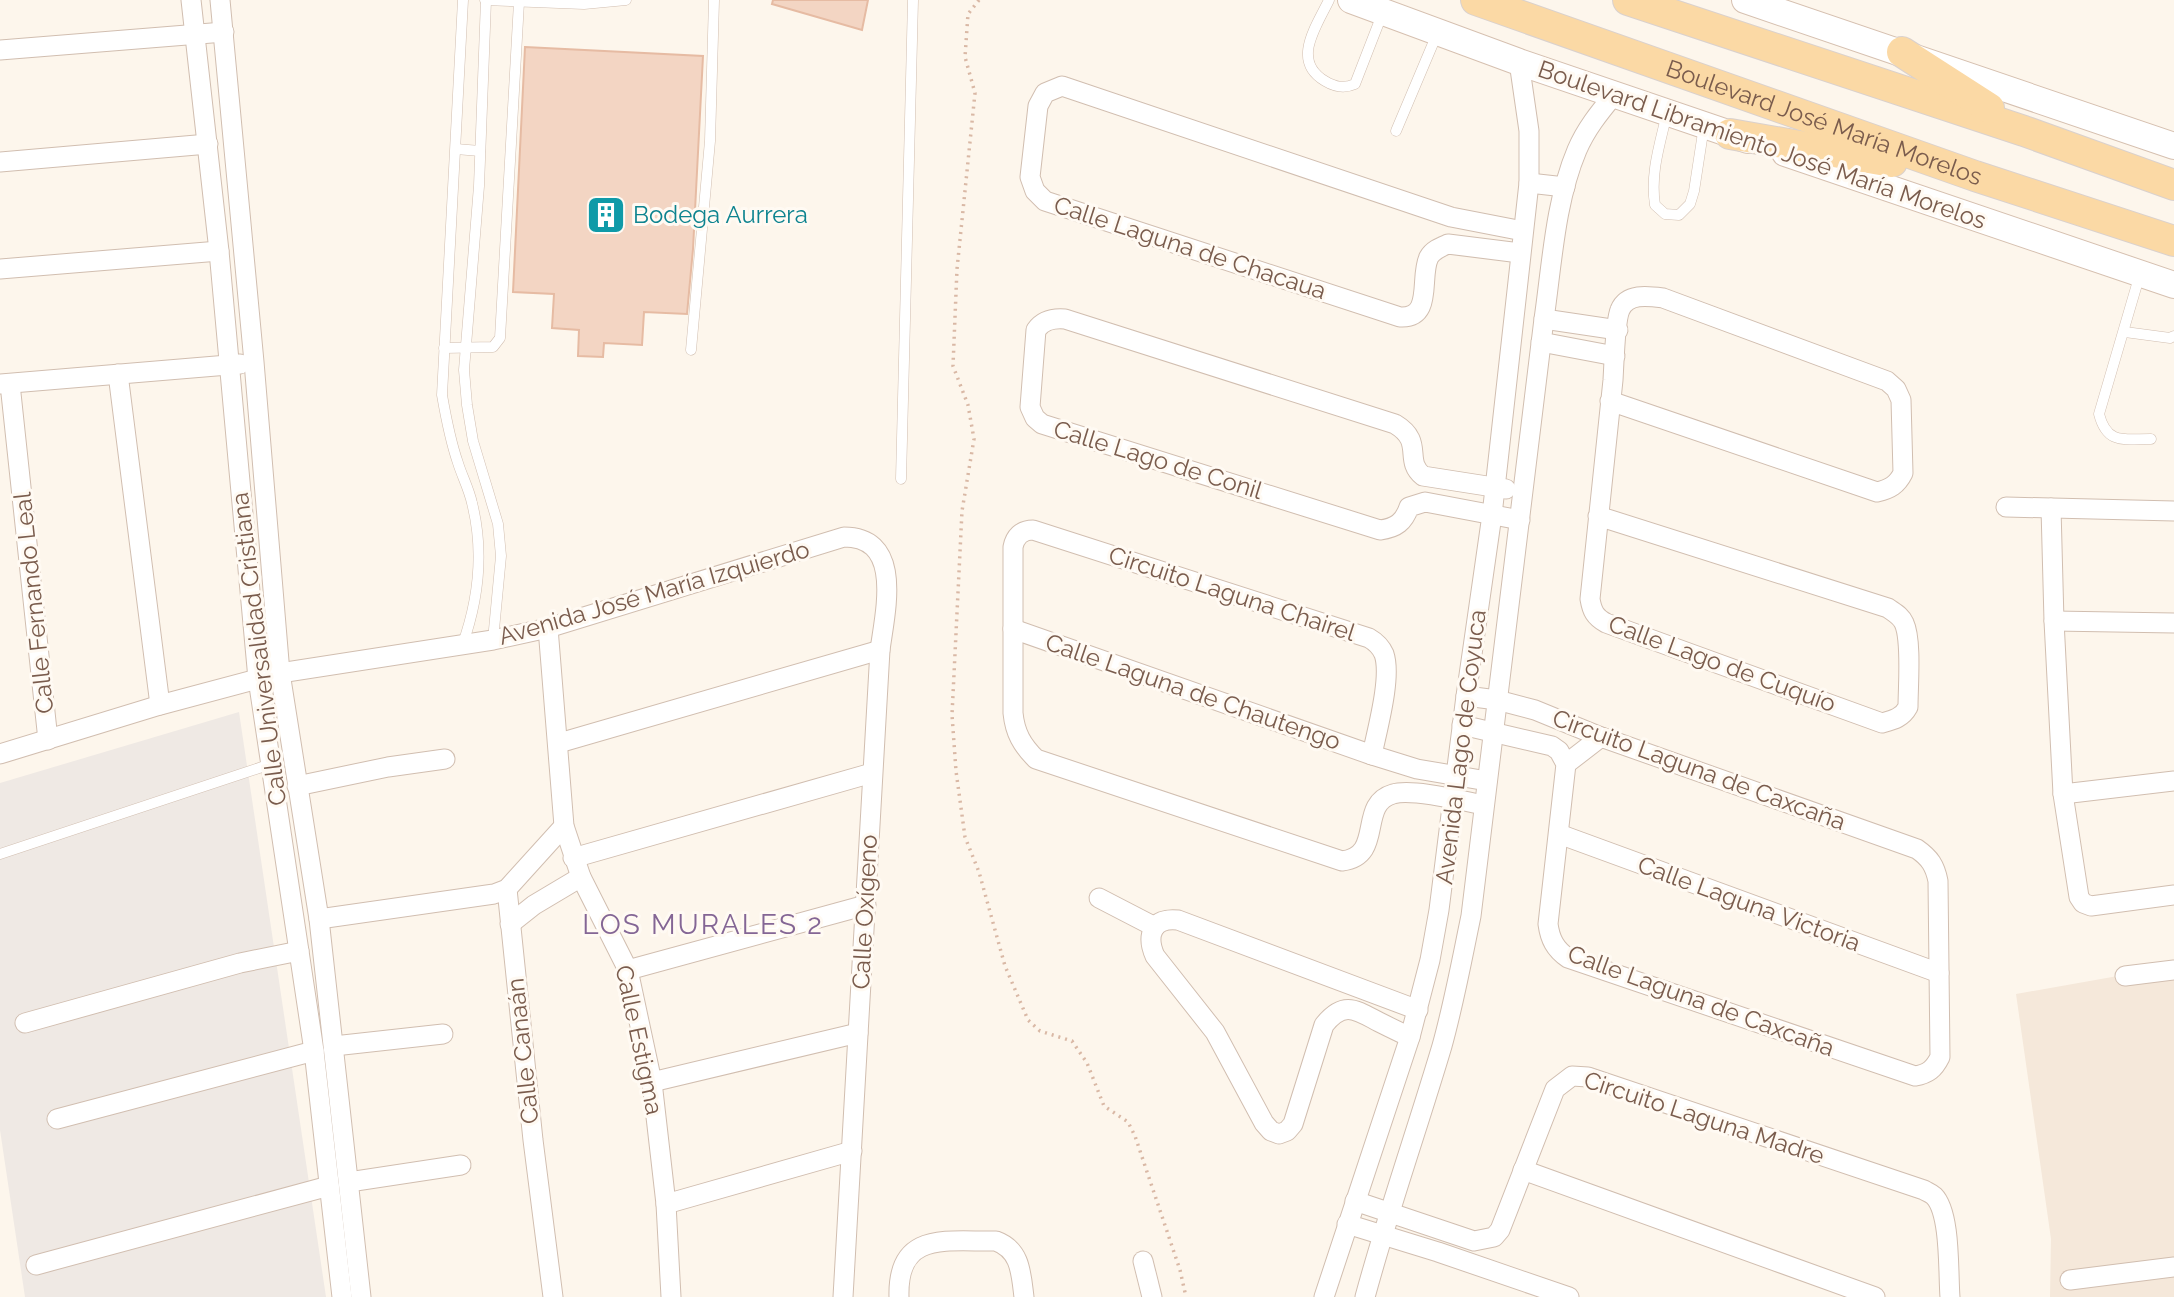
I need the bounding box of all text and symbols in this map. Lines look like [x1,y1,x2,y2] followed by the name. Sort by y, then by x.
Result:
[1662,53,1986,191] street label: Boulevard José María Morelos
[1534,54,1990,235] street label: Boulevard Libramiento José María Morelos
[1050,190,1330,305] street label: Calle Laguna de Chacaua
[585,194,627,236] building icon: Bodega Aurrera
[633,200,808,229] place label: Bodega Aurrera
[1050,414,1266,505] street label: Calle Lago de Conil
[7,490,60,715] street label: Calle Fernando Leal
[225,491,292,807] street label: Calle Universalidad Cristiana
[495,534,813,651] street label: Avenida José María Izquierdo
[1105,540,1359,647] street label: Circuito Laguna Chairel
[1429,608,1492,886] street label: Avenida Lago de Coyuca
[1605,609,1840,718] street label: Calle Lago de Cuquío
[1042,627,1344,756] street label: Calle Laguna de Chautengo
[1549,703,1850,836] street label: Circuito Laguna de Caxcaña
[846,834,883,990] street label: Calle Oxígeno
[1634,850,1865,957] street label: Calle Laguna Victoria
[582,908,824,941] district label: LOS MURALES 2
[1564,939,1838,1062] street label: Calle Laguna de Caxcaña
[609,962,669,1117] street label: Calle Estigma
[500,977,545,1125] street label: Calle Canaán
[1580,1065,1828,1170] street label: Circuito Laguna Madre

